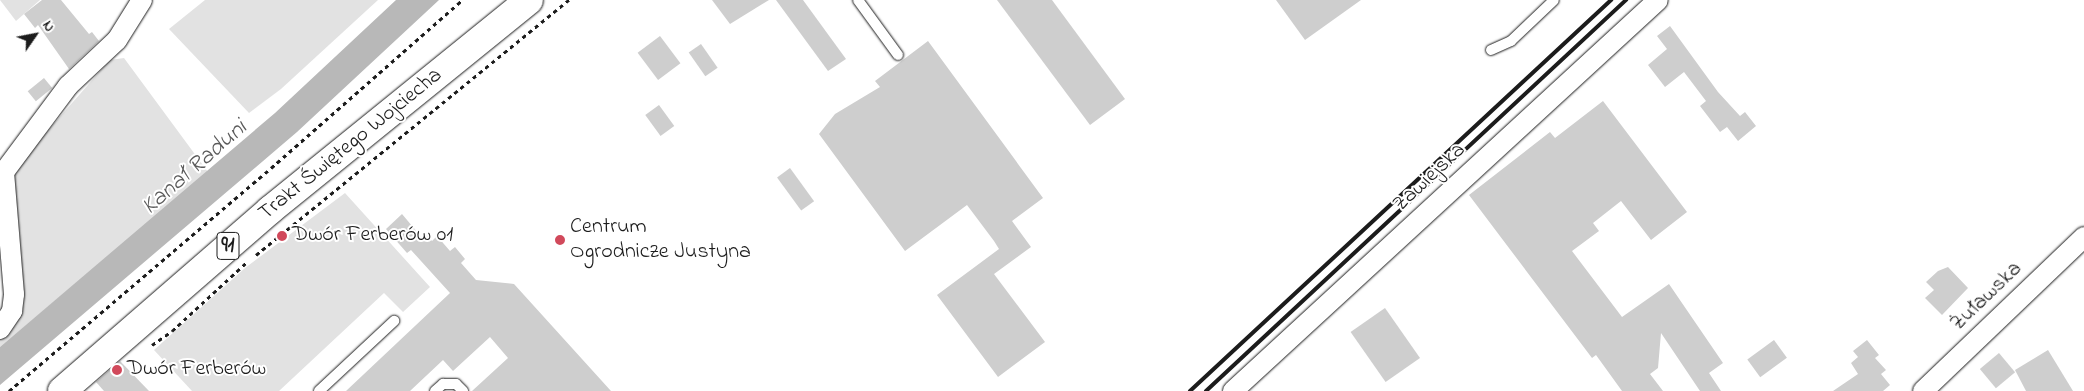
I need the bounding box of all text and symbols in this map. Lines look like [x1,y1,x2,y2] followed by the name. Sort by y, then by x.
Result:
[10,10,60,60] north arrow
[37,17,59,36] text: N
[254,63,448,227] street label: Trakt Świętego Wojciecha
[136,114,254,222] water label: Kanał Raduni
[1388,138,1472,218] street label: Zawiejska
[570,214,751,266] place label: Centrum Ogrodnicze Justyna
[292,223,453,249] place label: Dwór Ferberów 01
[216,228,240,264] road number: 91
[276,230,288,242] marker: Dwór Ferberów 01
[554,234,566,246] marker: Centrum Ogrodnicze Justyna
[1946,257,2028,337] street label: Żuławska
[127,357,266,383] place label: Dwór Ferberów
[111,364,123,376] marker: Dwór Ferberów

